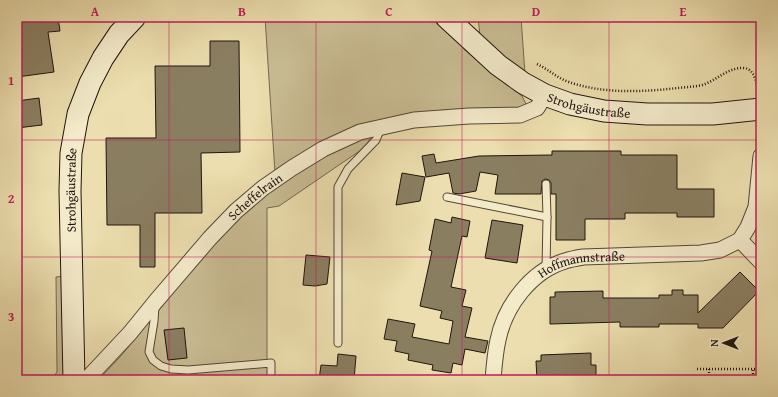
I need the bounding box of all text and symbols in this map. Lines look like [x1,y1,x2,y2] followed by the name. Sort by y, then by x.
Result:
[91,2,100,21] text: A
[238,2,246,21] text: B
[385,2,393,21] text: C
[532,2,540,21] text: D
[680,2,687,21] text: E
[8,71,14,90] text: 1
[545,87,631,122] street label: Strohgäustraße
[60,146,81,233] street label: Strohgäustraße
[223,168,287,224] street label: Scheffelrain
[8,189,15,208] text: 2
[533,246,625,282] street label: Hoffmannstraße
[8,307,14,326] text: 3
[704,323,744,363] north arrow
[706,339,722,347] text: N

